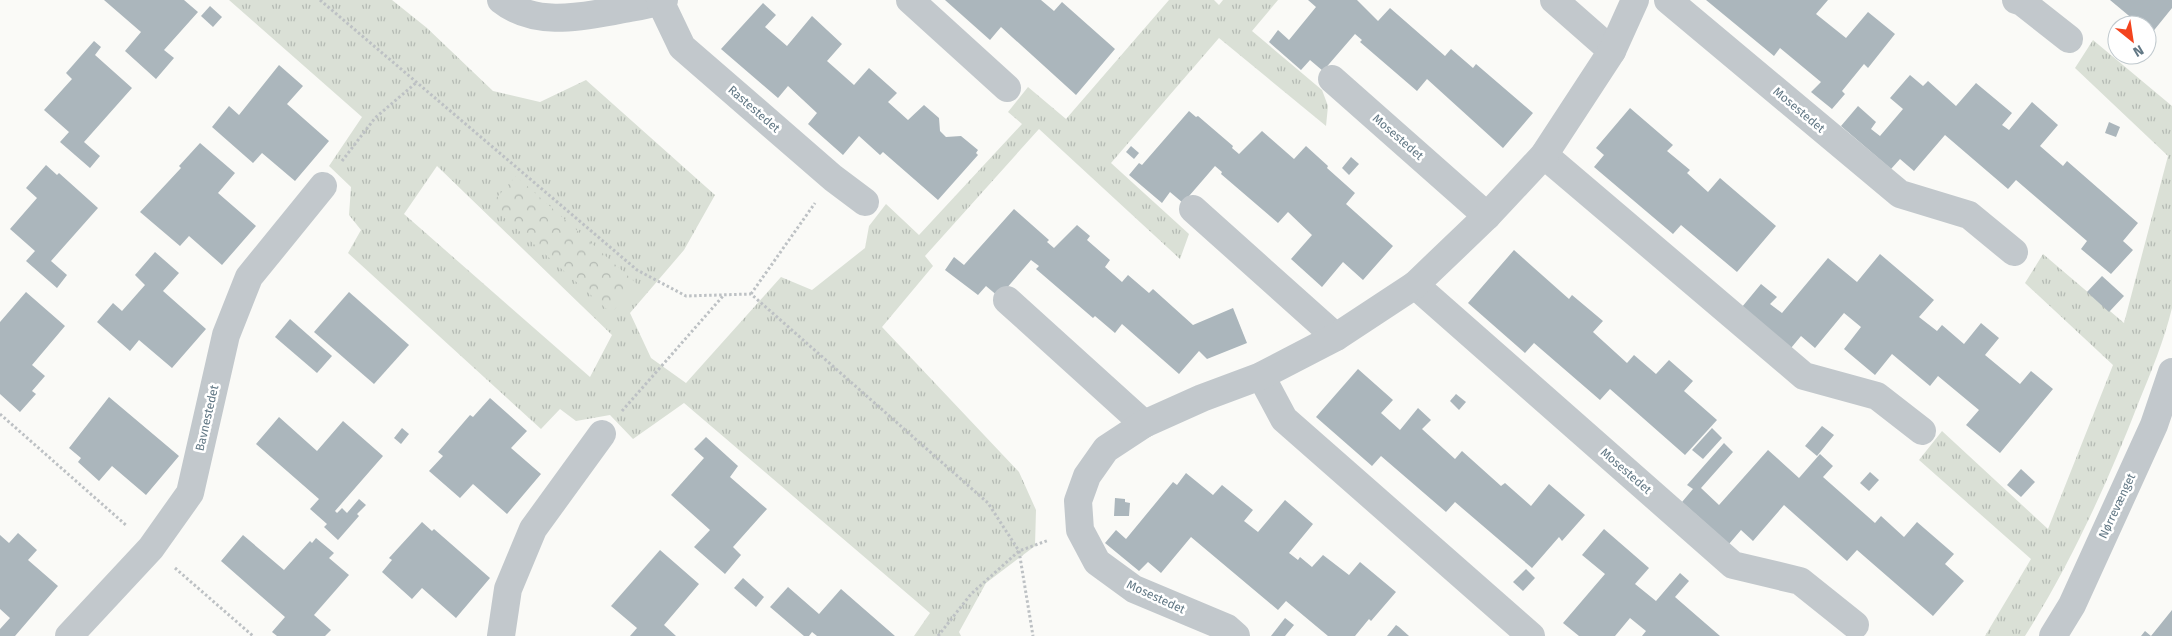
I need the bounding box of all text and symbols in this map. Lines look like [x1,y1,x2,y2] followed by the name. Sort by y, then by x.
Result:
[2107,15,2157,65] north arrow
[2130,41,2147,61] text: N
[725,83,783,136] street label: Rastestedet
[1770,84,1828,136] street label: Mosestedet
[1370,111,1427,163] street label: Mosestedet
[193,383,222,452] street label: Bavnestedet
[1598,445,1655,497] street label: Mosestedet
[2096,471,2139,541] street label: Nørrevænget
[1125,577,1188,617] street label: Mosestedet

